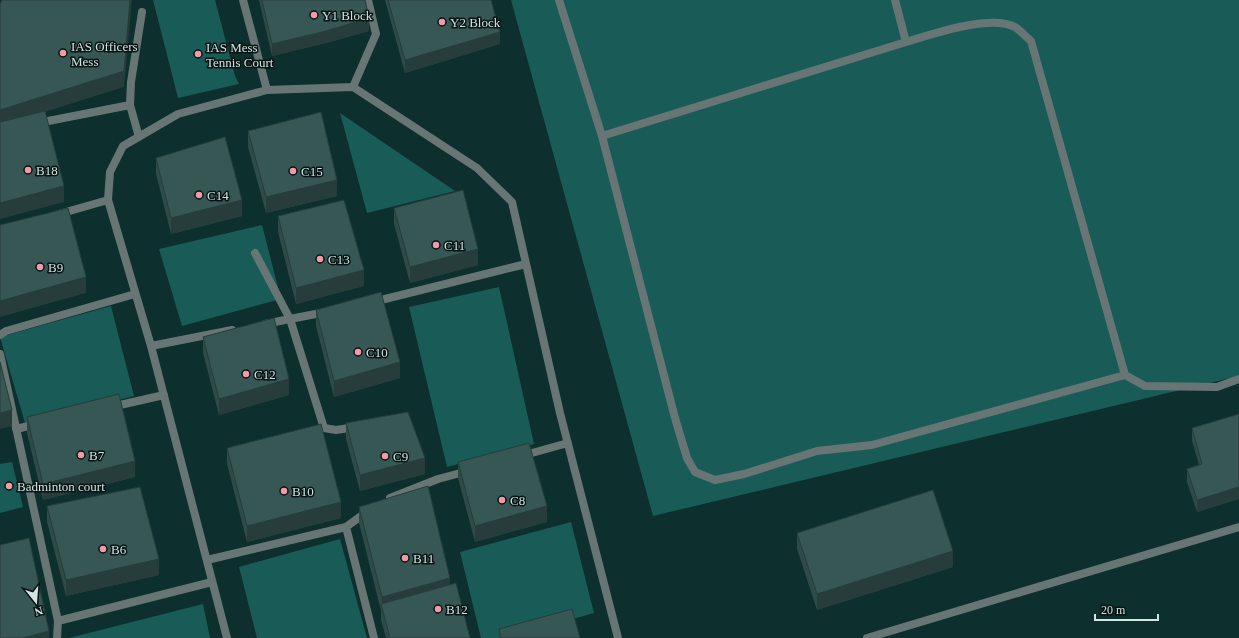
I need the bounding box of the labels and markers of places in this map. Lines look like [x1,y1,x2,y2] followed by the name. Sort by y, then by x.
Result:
[322,8,373,23] place label: Y1 Block
[309,10,319,20] marker: Y1 Block
[450,15,501,30] place label: Y2 Block
[437,17,447,27] marker: Y2 Block
[71,39,138,69] place label: IAS Officers Mess
[206,40,274,70] place label: IAS Mess Tennis Court
[58,48,68,58] marker: IAS Officers Mess
[193,49,203,59] marker: IAS Mess Tennis Court
[36,163,58,178] place label: B18
[301,164,323,179] place label: C15
[23,165,33,175] marker: B18
[288,166,298,176] marker: C15
[207,188,229,203] place label: C14
[194,190,204,200] marker: C14
[444,238,465,253] place label: C11
[431,240,441,250] marker: C11
[328,252,350,267] place label: C13
[315,254,325,264] marker: C13
[48,260,63,275] place label: B9
[35,262,45,272] marker: B9
[366,345,388,360] place label: C10
[353,347,363,357] marker: C10
[254,367,276,382] place label: C12
[241,369,251,379] marker: C12
[89,448,105,463] place label: B7
[393,449,408,464] place label: C9
[76,450,86,460] marker: B7
[380,451,390,461] marker: C9
[17,479,105,494] place label: Badminton court
[4,481,14,491] marker: Badminton court
[292,484,314,499] place label: B10
[279,486,289,496] marker: B10
[510,493,525,508] place label: C8
[497,495,507,505] marker: C8
[111,542,127,557] place label: B6
[98,544,108,554] marker: B6
[413,551,434,566] place label: B11
[400,553,410,563] marker: B11
[446,602,468,617] place label: B12
[433,604,443,614] marker: B12

